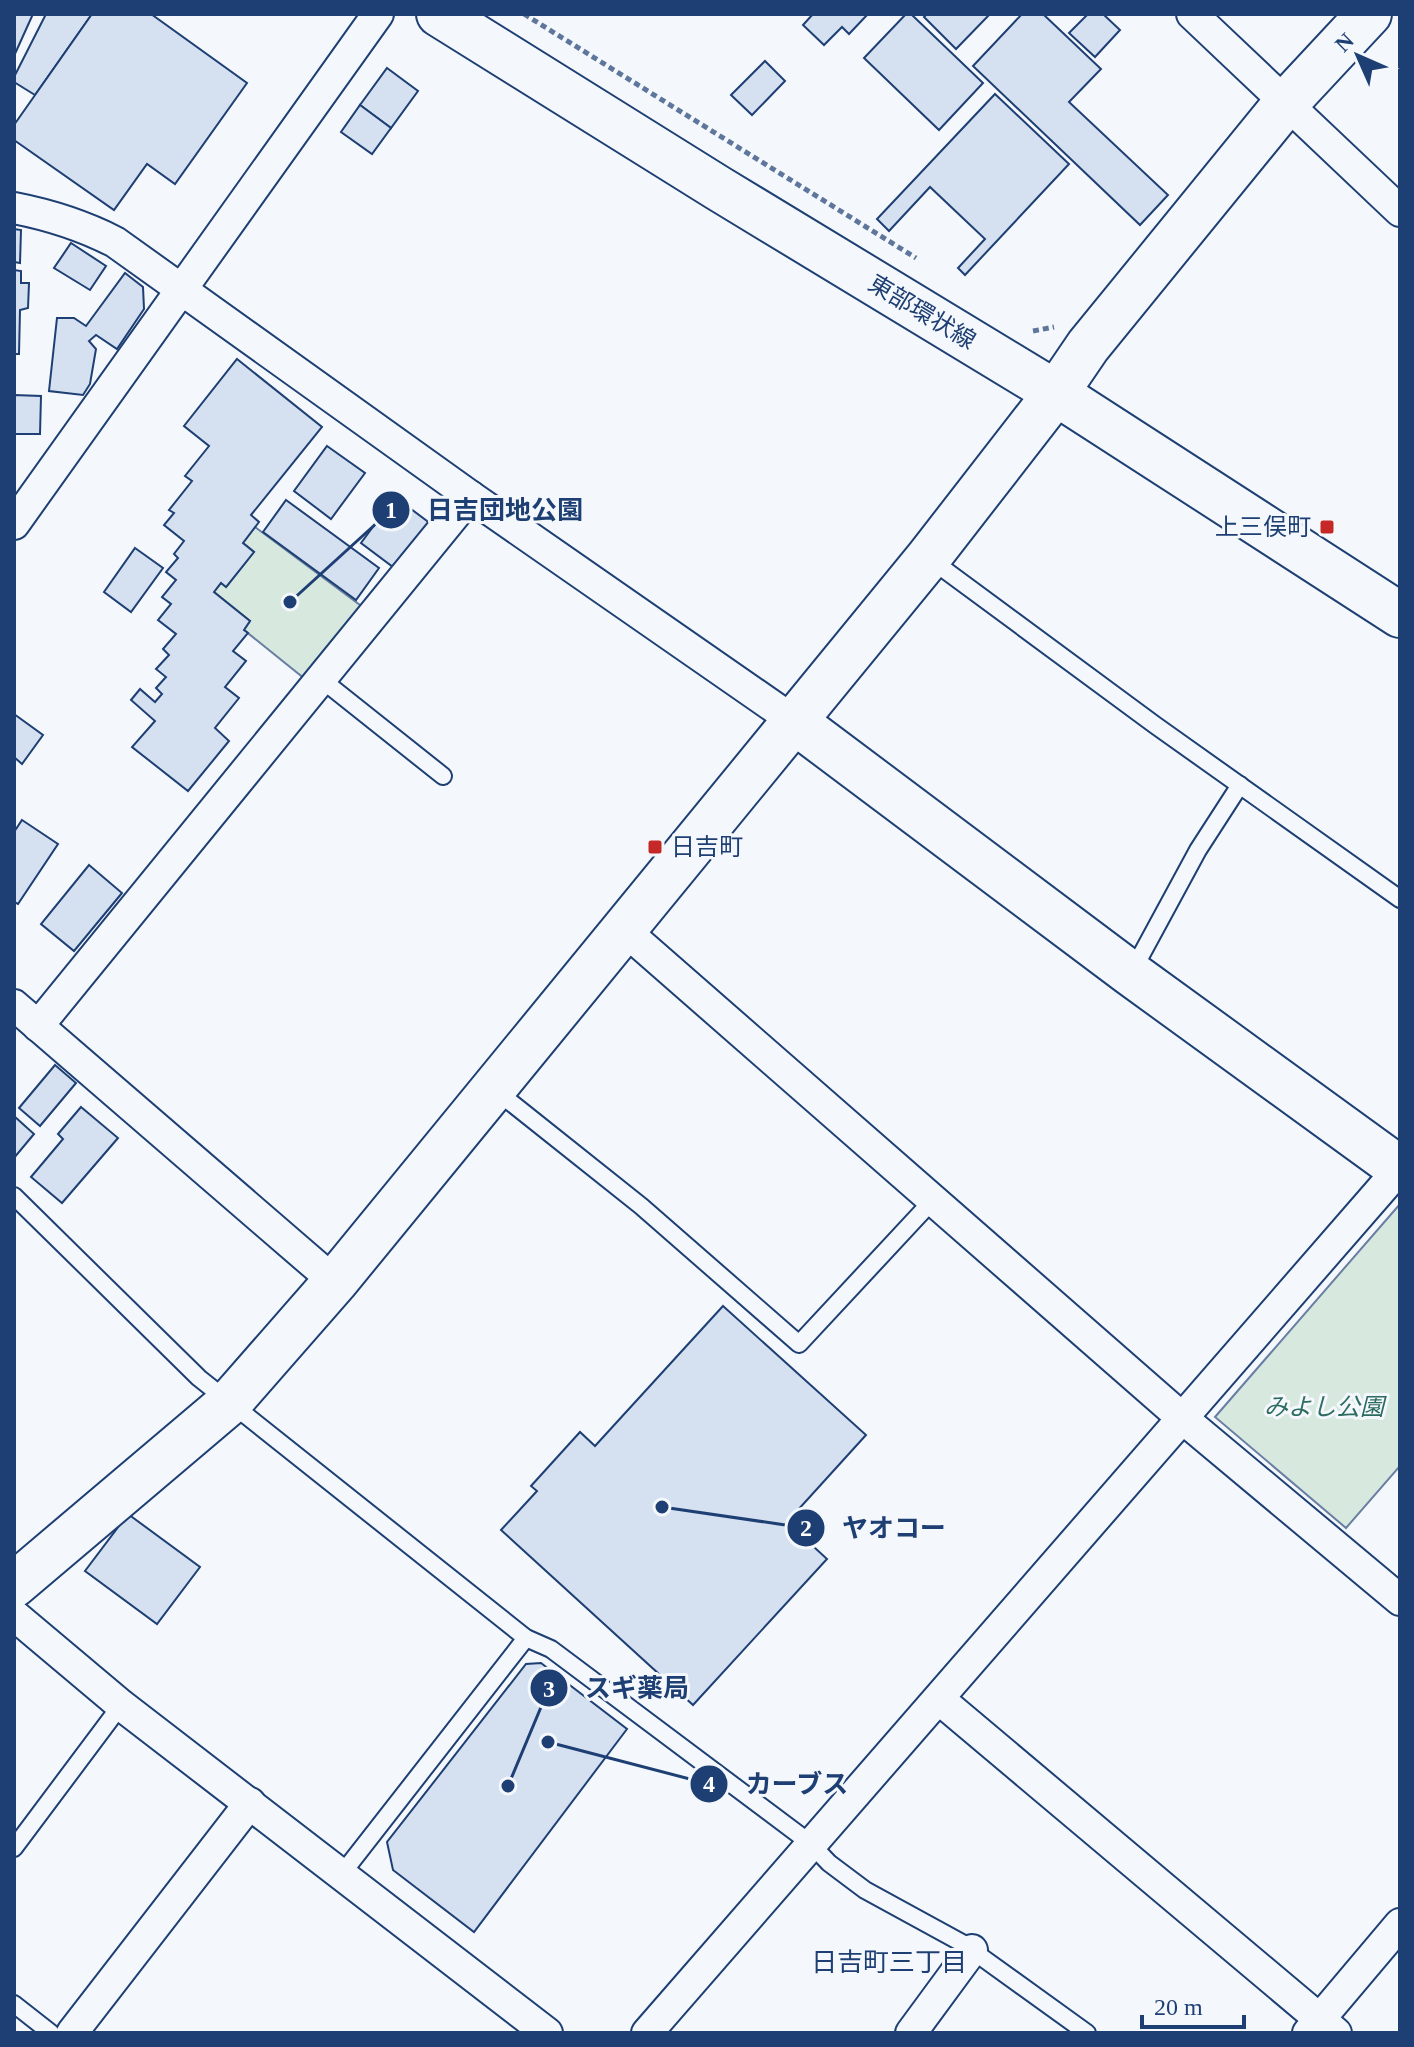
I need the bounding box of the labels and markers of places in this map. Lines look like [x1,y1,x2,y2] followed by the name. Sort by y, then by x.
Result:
[371,485,599,535] callout: 日吉団地公園
[1215,514,1311,540] place label: 上三俣町
[1318,518,1336,536] marker: 上三俣町
[671,834,743,860] place label: 日吉町
[646,838,664,856] marker: 日吉町
[786,1503,962,1553] callout: ヤオコー
[529,1663,705,1713] callout: スギ薬局
[689,1759,865,1809] callout: カーブス

